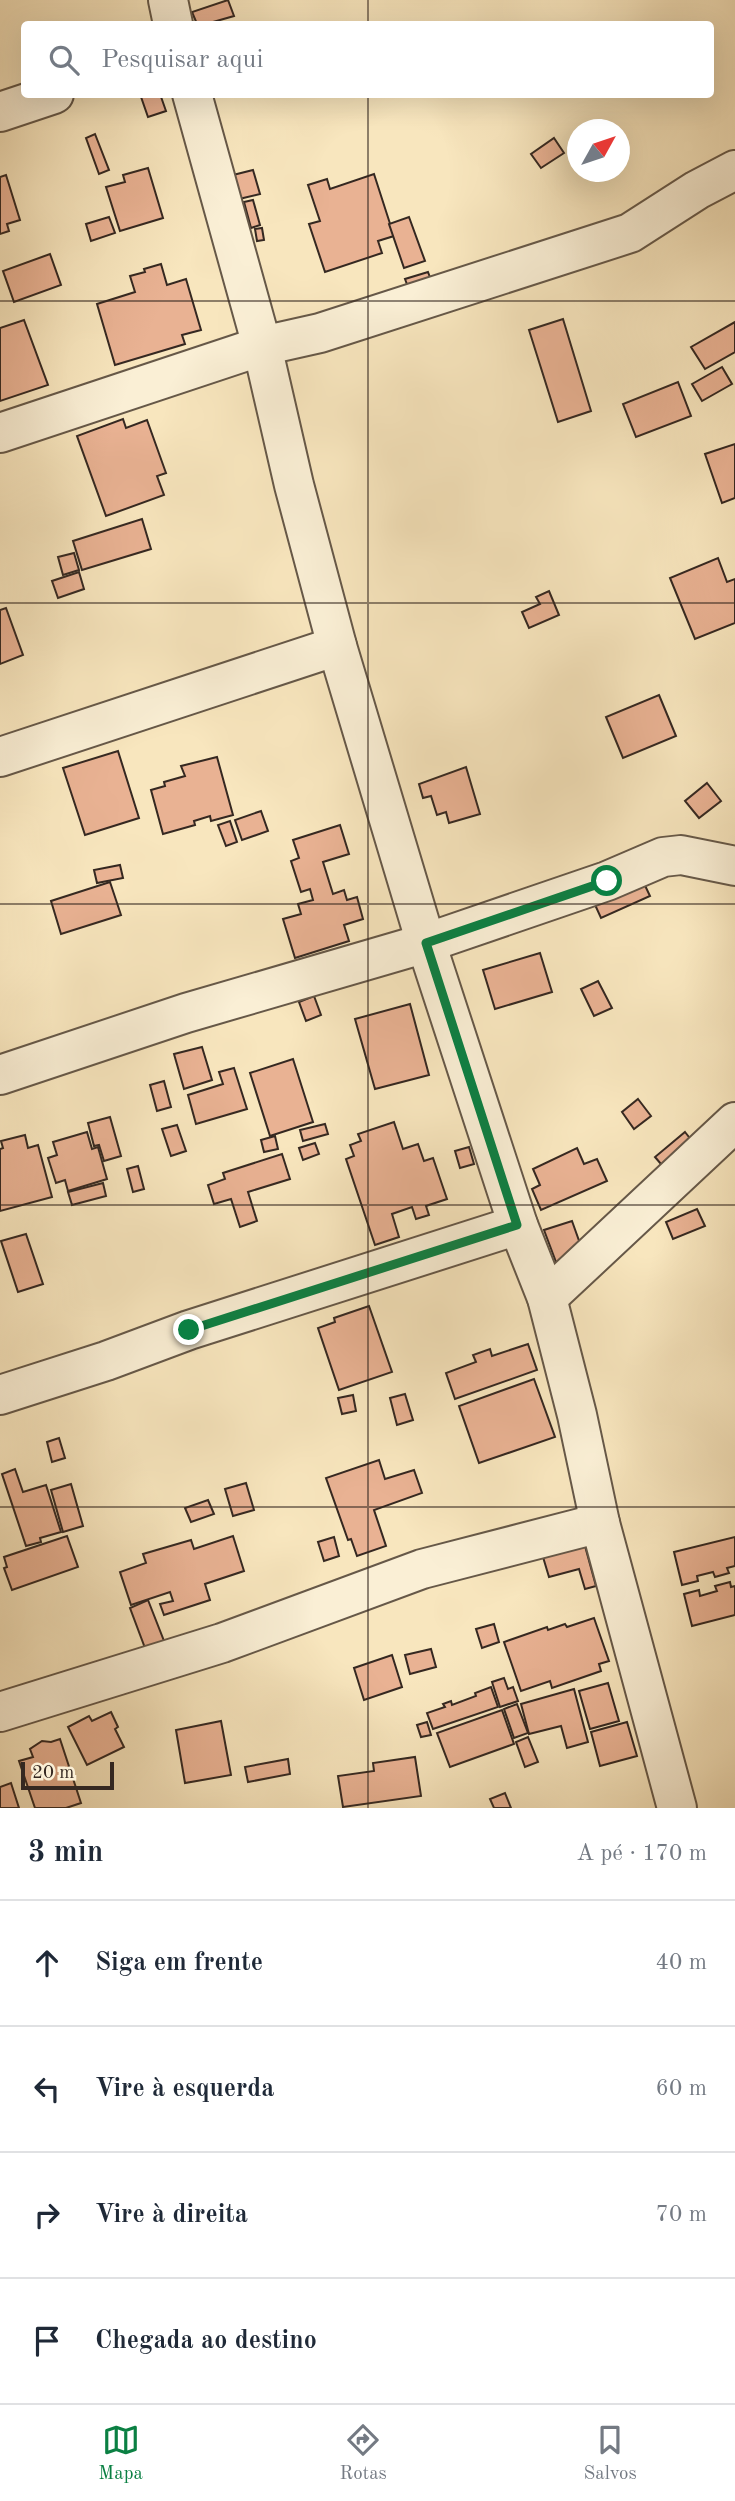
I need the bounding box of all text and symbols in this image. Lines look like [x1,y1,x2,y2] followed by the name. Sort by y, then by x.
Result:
[21,21,714,98] search box
[45,41,83,79] icon: search
[101,47,263,73] text: Pesquisar aqui
[567,119,630,182] north arrow
[591,865,622,896] route start
[173,1314,204,1345] route end
[21,1759,114,1791] scale bar
[32,1764,74,1783] text: 20 m
[28,1838,103,1868] text: 3 min
[576,1842,707,1865] text: A pé · 170 m
[28,1944,66,1982] icon: ahead
[95,1950,263,1976] text: Siga em frente
[656,1951,707,1974] text: 40 m
[28,2070,66,2108] icon: left
[95,2076,275,2102] text: Vire à esquerda
[656,2077,707,2100] text: 60 m
[28,2196,66,2234] icon: right
[95,2202,248,2228] text: Vire à direita
[656,2203,707,2226] text: 70 m
[28,2322,66,2360] icon: arrive
[95,2328,317,2354] text: Chegada ao destino
[98,2421,143,2486] tab: Mapa
[340,2421,387,2486] tab: Rotas
[584,2421,637,2486] tab: Salvos

